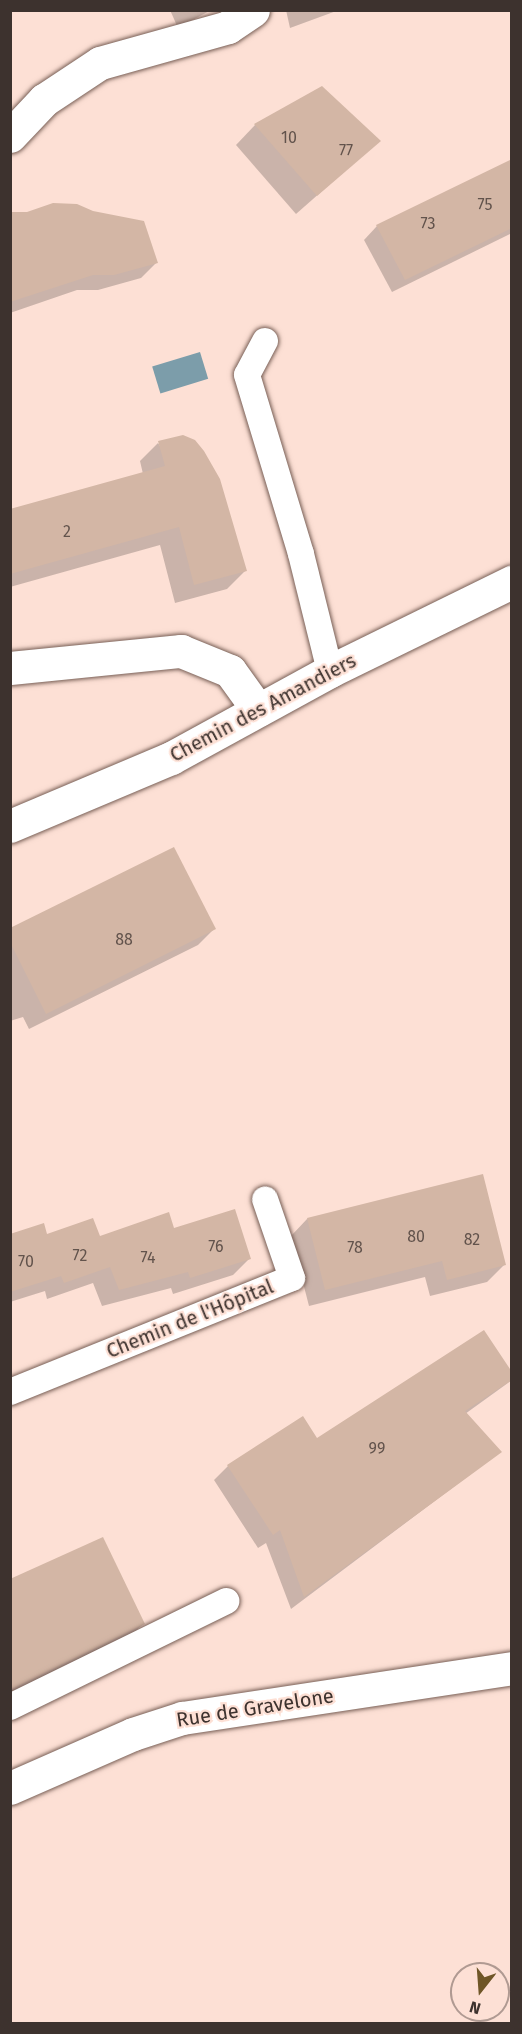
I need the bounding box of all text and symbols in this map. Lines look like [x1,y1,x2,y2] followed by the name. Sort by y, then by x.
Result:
[281,128,297,148] house number: 10
[339,141,353,161] house number: 77
[478,195,492,215] house number: 75
[421,214,435,234] house number: 73
[63,522,71,542] house number: 2
[166,649,360,767] street label: Chemin des Amandiers
[115,930,133,950] house number: 88
[407,1227,425,1247] house number: 80
[464,1230,480,1250] house number: 82
[208,1237,224,1257] house number: 76
[347,1238,363,1258] house number: 78
[73,1246,87,1266] house number: 72
[141,1248,155,1268] house number: 74
[18,1252,34,1272] house number: 70
[103,1275,277,1363] street label: Chemin de l'Hôpital
[369,1439,385,1459] house number: 99
[175,1684,335,1732] street label: Rue de Gravelone
[450,1962,510,2022] north arrow
[467,1997,483,2018] text: N

